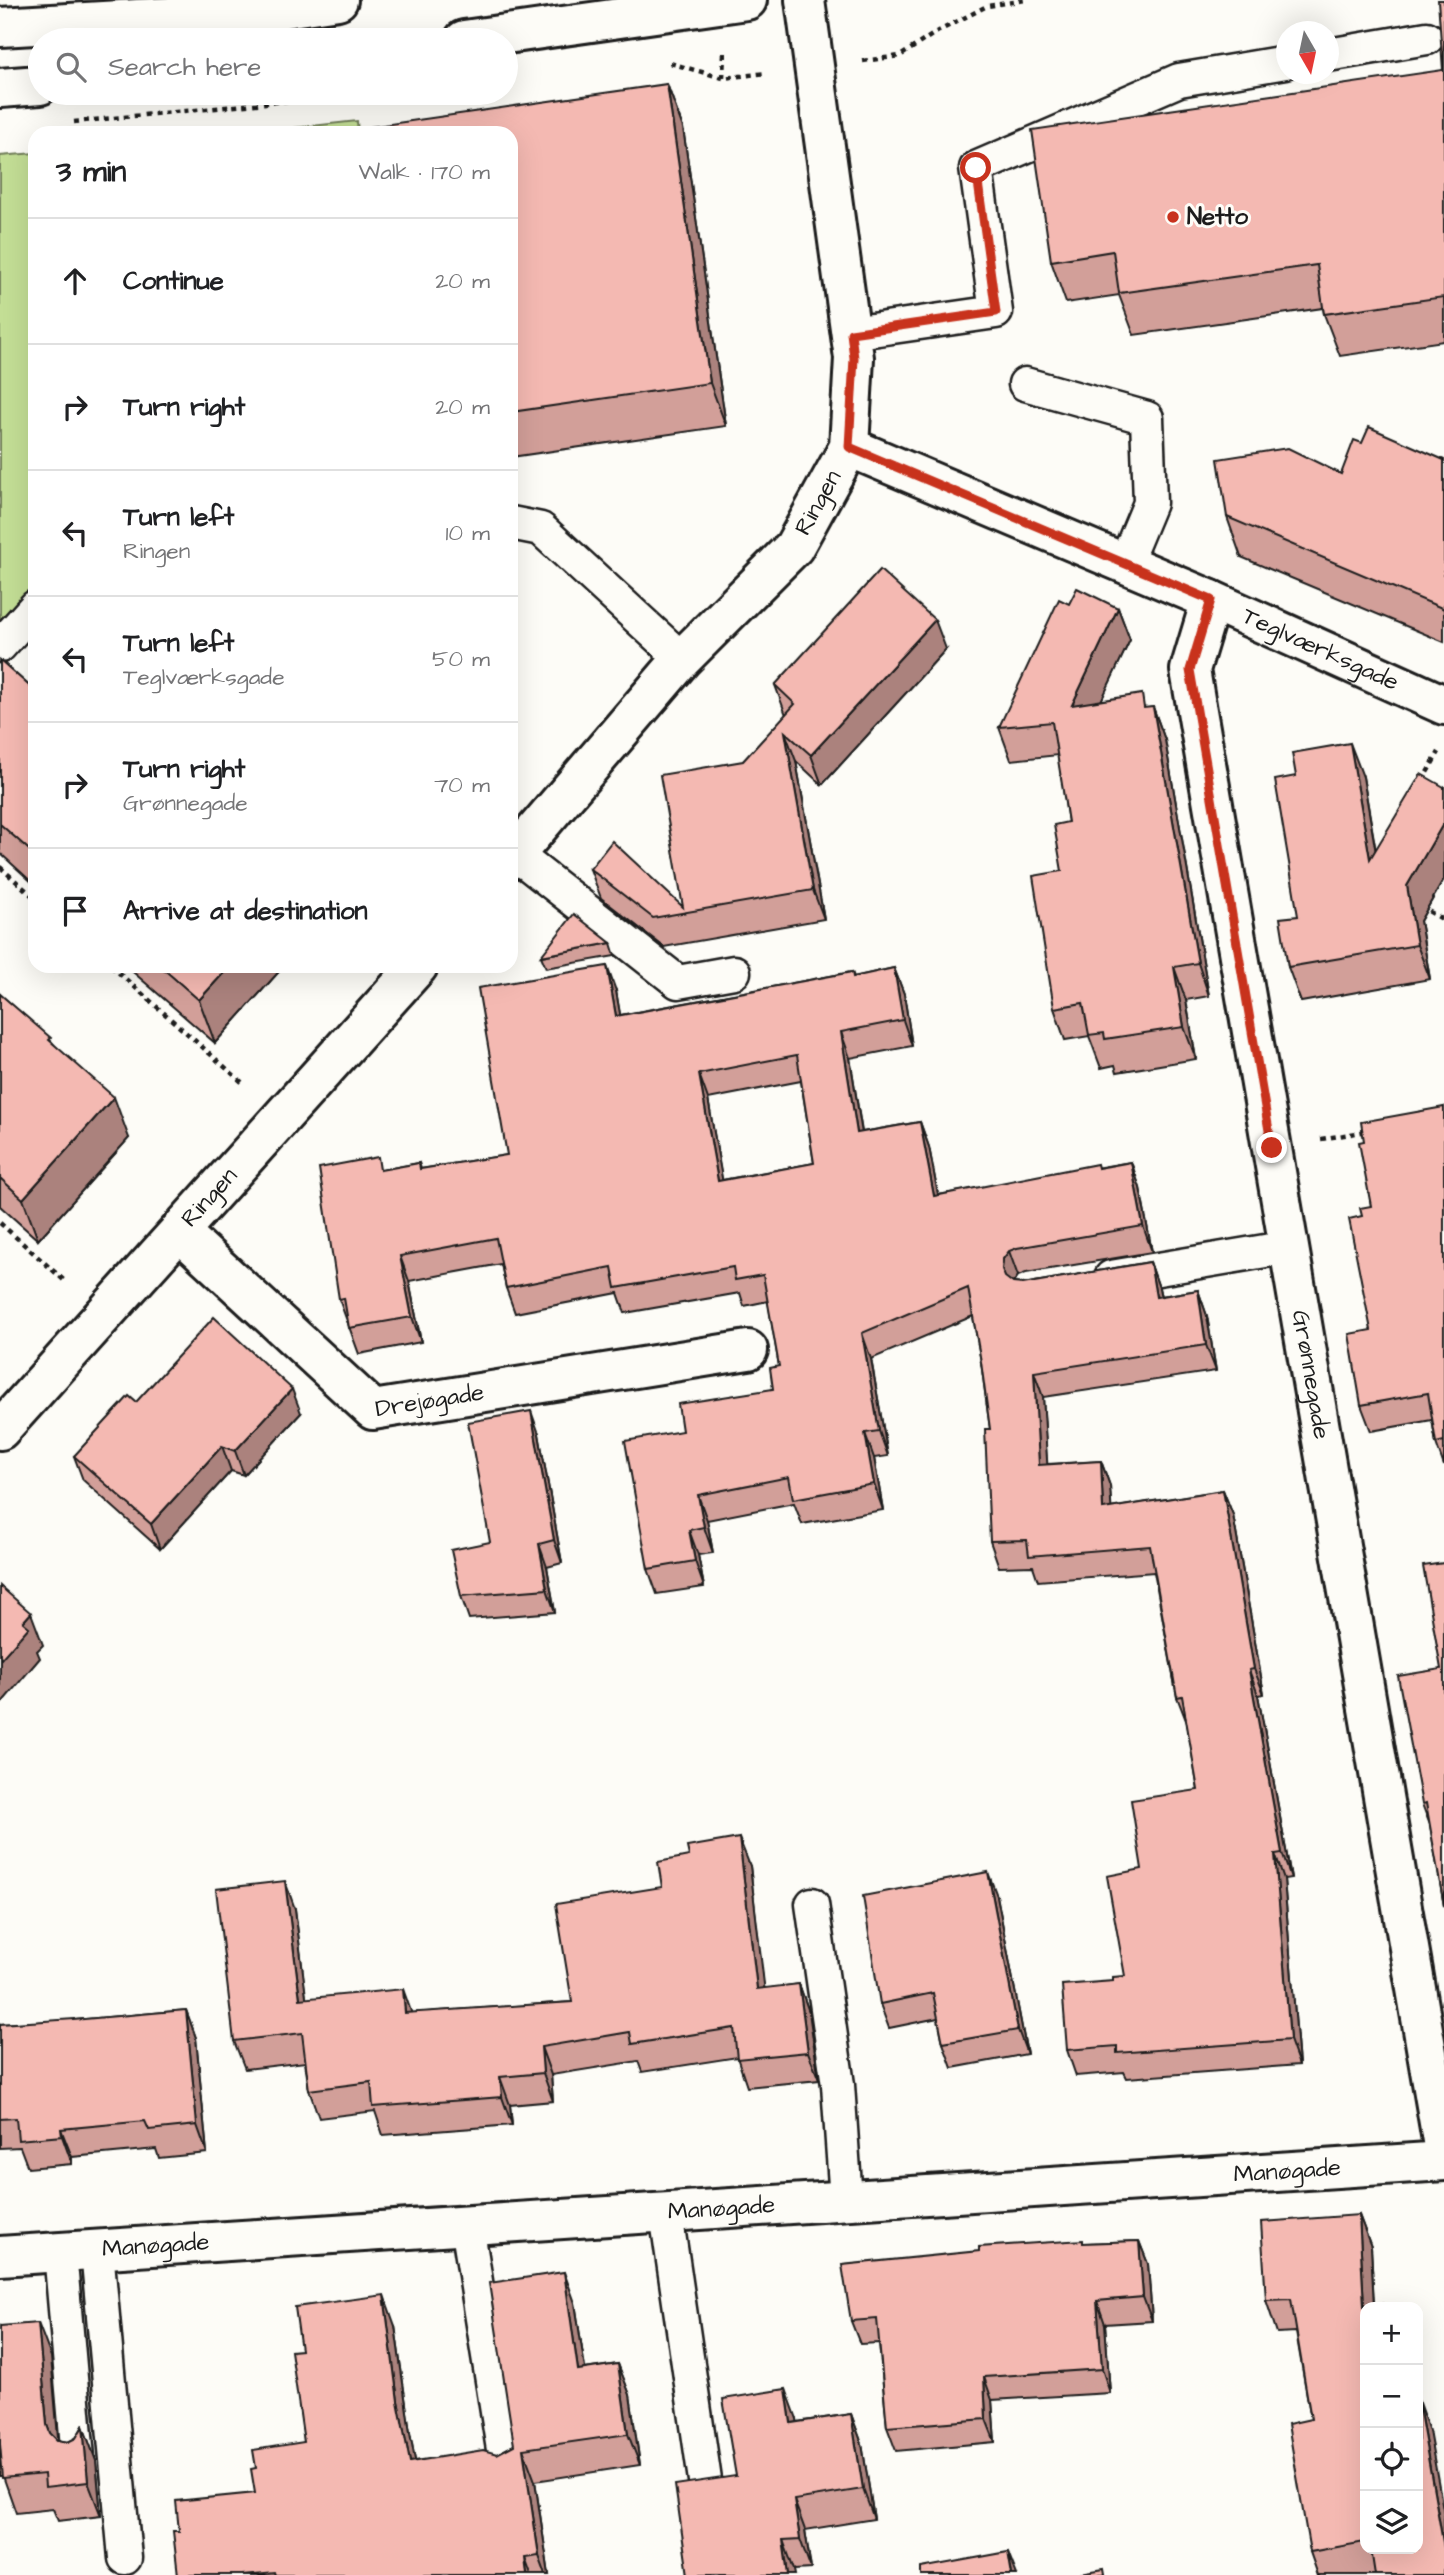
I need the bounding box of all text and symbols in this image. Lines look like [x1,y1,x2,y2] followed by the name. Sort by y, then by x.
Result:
[1276,21,1339,84] north arrow
[28,28,518,105] search box
[52,48,90,86] icon: search
[108,49,261,85] text: Search here
[56,151,126,193] text: 3 min
[960,152,991,183] route start
[359,156,490,188] text: Walk · 170 m
[1187,200,1248,234] place label: Netto
[1165,209,1181,225] marker: Netto
[56,262,94,300] icon: ahead
[123,263,224,299] text: Continue
[435,265,490,297] text: 20 m
[56,388,94,426] icon: right
[123,389,245,425] text: Turn right
[435,391,490,423] text: 20 m
[787,464,850,542] street label: Ringen
[123,499,234,535] text: Turn left
[56,514,94,552] icon: left
[445,517,490,549] text: 10 m
[123,535,190,567] text: Ringen
[1237,599,1404,699] street label: Teglværksgade
[123,625,234,661] text: Turn left
[56,640,94,678] icon: left
[432,643,490,675] text: 50 m
[123,661,285,693] text: Teglværksgade
[123,751,245,787] text: Turn right
[56,766,94,804] icon: right
[434,769,490,801] text: 70 m
[123,787,248,819] text: Grønnegade
[56,892,94,930] icon: arrive
[123,893,368,929] text: Arrive at destination
[1256,1132,1287,1163] route end
[173,1160,246,1235] street label: Ringen
[1283,1308,1339,1442] street label: Grønnegade
[373,1375,486,1426] street label: Drejøgade
[1232,2151,1342,2192] street label: Manøgade
[667,2188,776,2229] street label: Manøgade
[101,2225,210,2266] street label: Manøgade
[1360,2302,1423,2554] map controls
[1360,2302,1423,2365] button: +
[1360,2365,1423,2428] button: −
[1360,2428,1423,2491] button: locate
[1360,2491,1423,2554] button: layers

